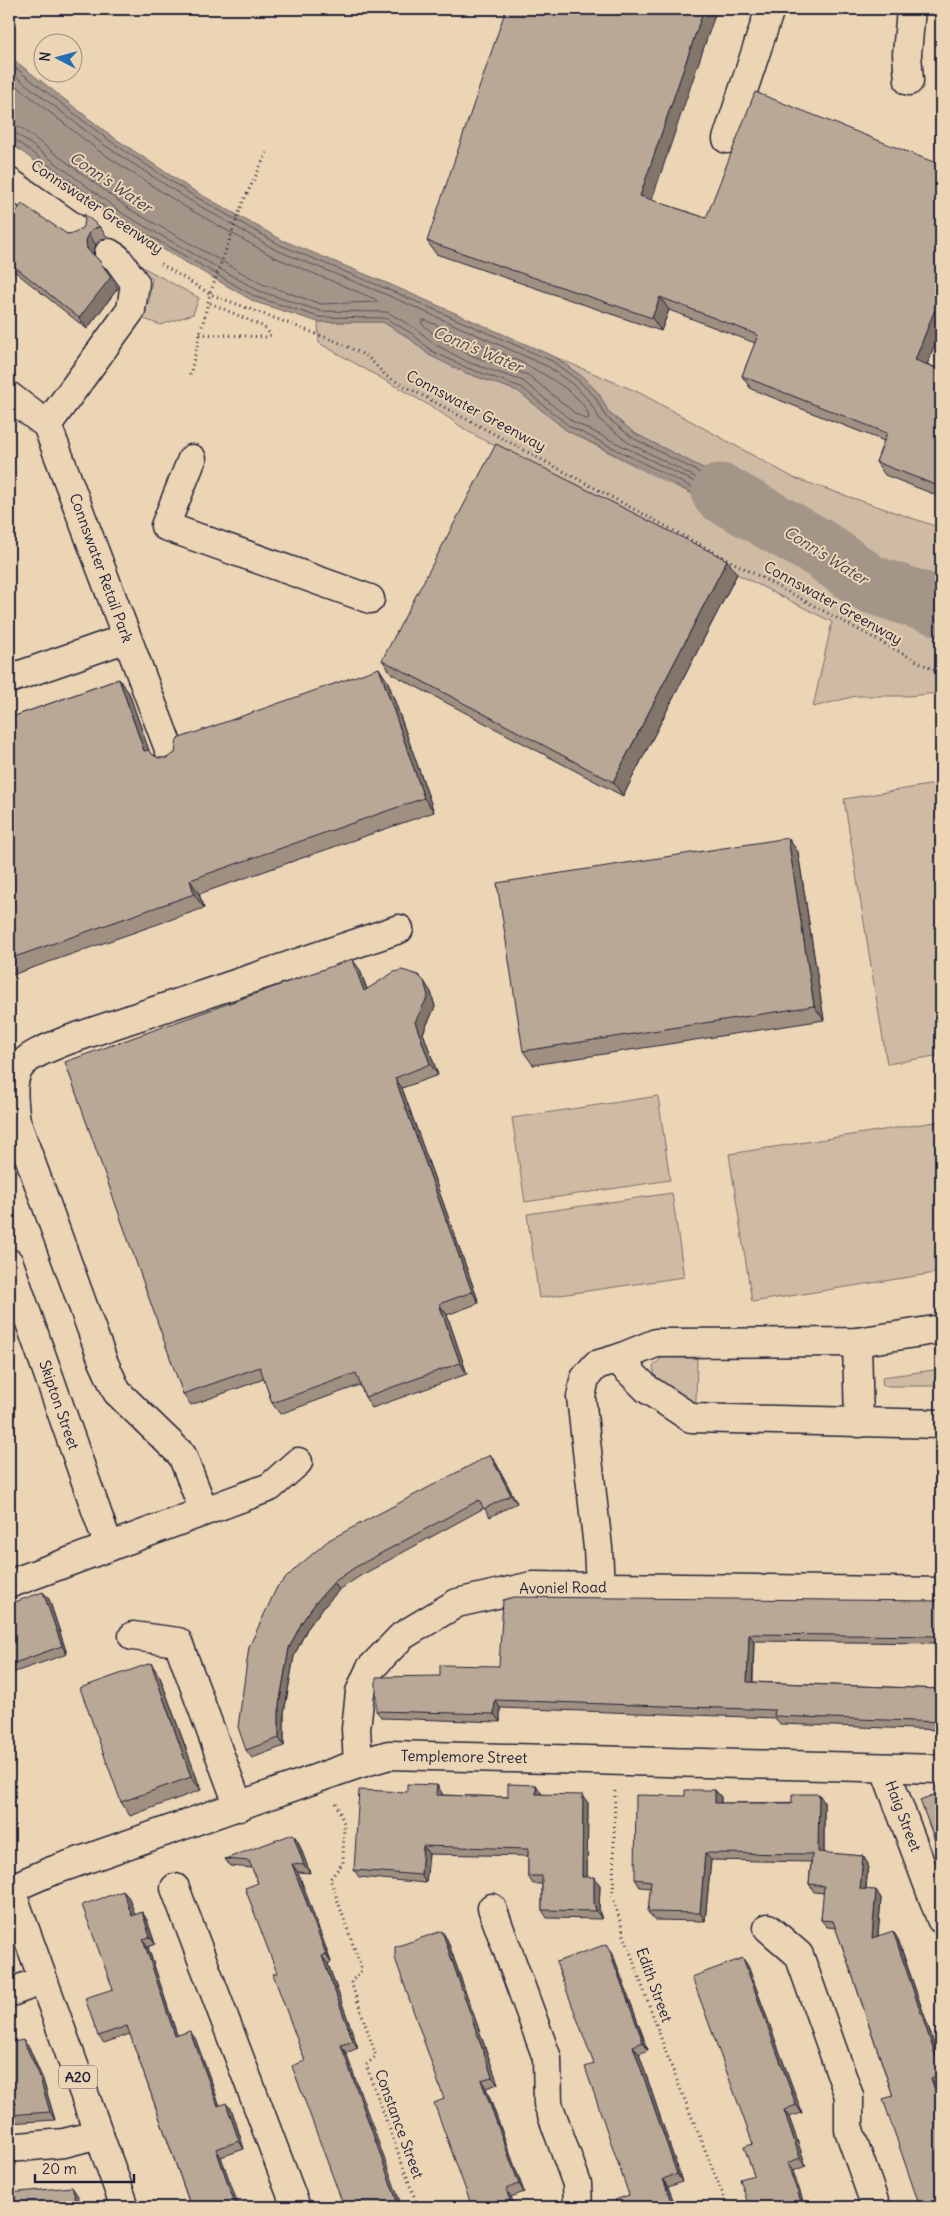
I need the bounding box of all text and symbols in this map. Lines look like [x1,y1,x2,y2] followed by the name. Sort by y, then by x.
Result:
[32,32,82,82] north arrow
[36,51,55,62] text: N
[66,147,158,218] water label: Conn's Water
[28,155,167,258] street label: Connswater Greenway
[430,321,528,378] water label: Conn's Water
[403,366,549,455] street label: Connswater Greenway
[66,491,137,645] street label: Connswater Retail Park
[780,521,874,590] water label: Conn's Water
[761,557,906,649] street label: Connswater Greenway
[35,1358,84,1452] street label: Skipton Street
[519,1577,607,1598] street label: Avoniel Road
[400,1746,528,1767] street label: Templemore Street
[881,1778,926,1854] street label: Haig Street
[632,1945,677,2025] street label: Edith Street
[59,2066,97,2088] road number: A20
[371,2067,428,2181] street label: Constance Street
[35,2151,134,2183] scale bar
[42,2159,77,2178] text: 20 m

